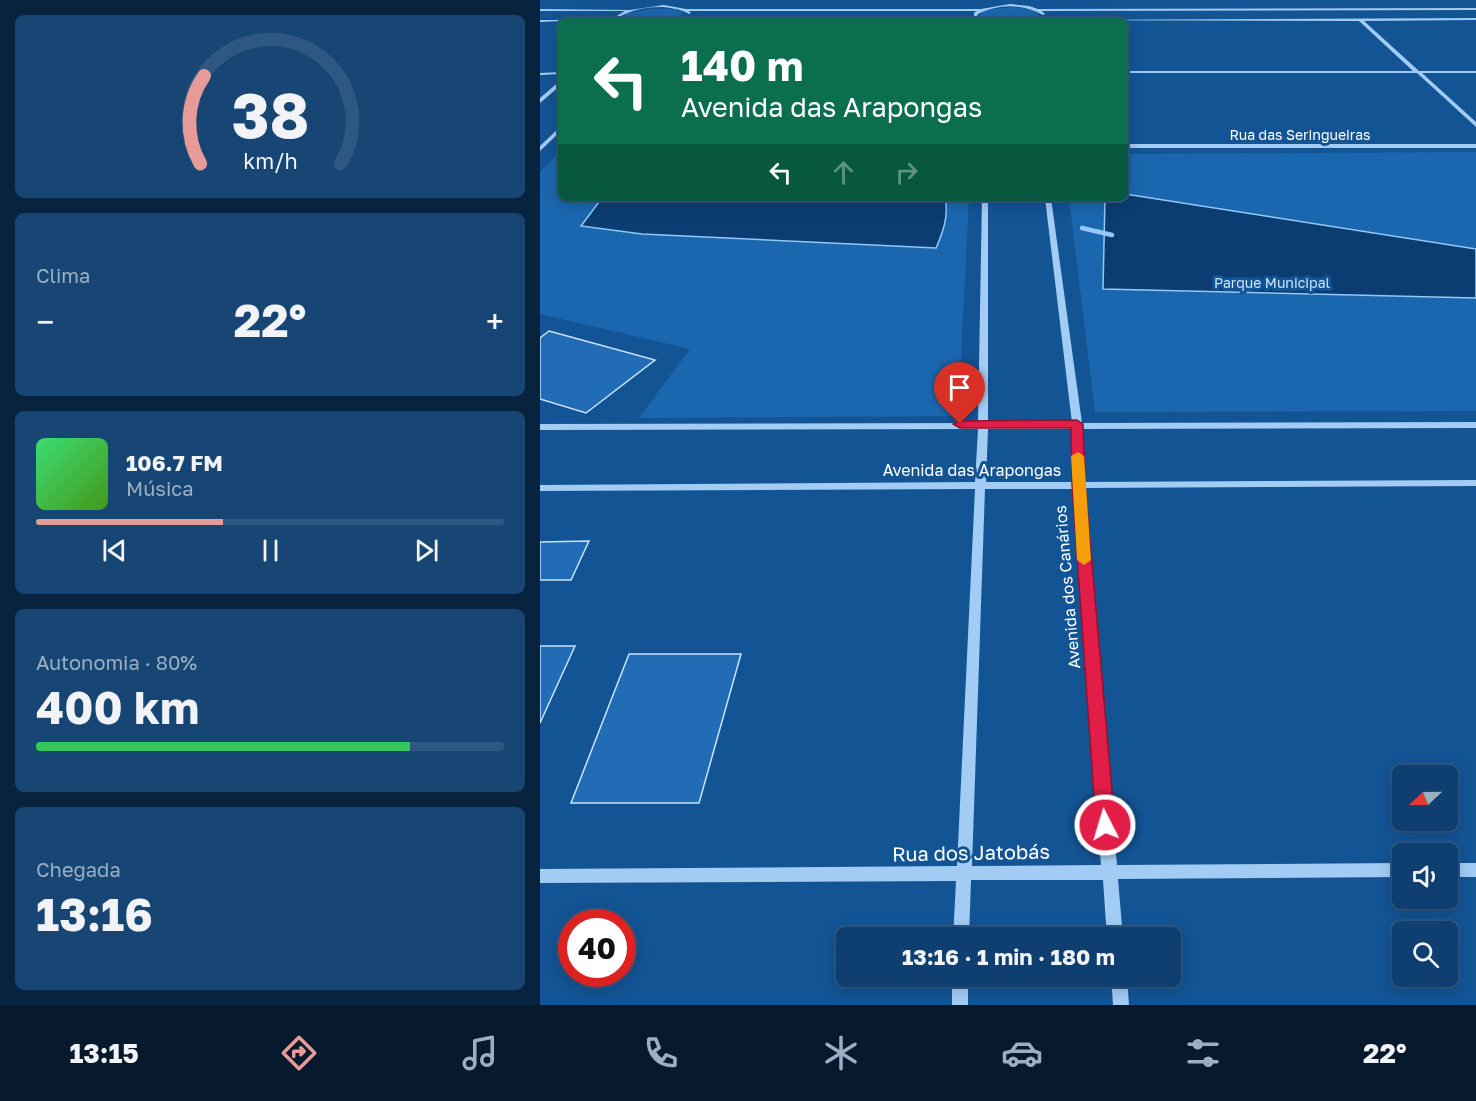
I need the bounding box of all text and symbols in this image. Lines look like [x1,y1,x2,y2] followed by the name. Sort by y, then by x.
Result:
[681,40,803,90] text: 140 m
[582,42,660,120] icon: left
[231,77,309,152] text: 38
[681,91,982,123] text: Avenida das Arapongas
[1229,126,1371,143] street label: Rua das Seringueiras
[243,148,297,174] text: km/h
[764,156,797,189] icon: left
[827,156,860,189] icon: ahead
[890,156,923,189] icon: right
[36,263,90,287] text: Clima
[1214,274,1330,291] park label: Parque Municipal
[234,293,306,347] text: 22°
[36,302,54,341] text: −
[486,302,504,341] text: +
[934,362,985,424] pin
[943,371,976,404] icon: arrive
[126,449,223,476] text: 106.7 FM
[883,460,1061,480] street label: Avenida das Arapongas
[126,476,193,500] text: Música
[1050,504,1084,670] street label: Avenida dos Canários
[98,534,131,567] icon: previous
[254,534,287,567] icon: pause
[410,534,443,567] icon: next
[36,650,197,674] text: Autonomia · 80%
[36,680,199,734] text: 400 km
[1392,765,1458,831] north arrow
[1392,765,1458,987] map controls
[1073,793,1137,857] position arrow
[892,839,1050,865] street label: Rua dos Jatobás
[1392,843,1458,909] button: sound
[36,857,121,881] text: Chegada
[36,887,153,941] text: 13:16
[558,909,636,987] speed limit sign: 40
[1392,921,1458,987] button: search
[902,943,1115,970] text: 13:16 · 1 min · 180 m
[278,1032,320,1074] icon: directions
[459,1032,501,1074] icon: music
[640,1032,682,1074] icon: phone
[820,1032,862,1074] icon: climate
[1001,1032,1043,1074] icon: car
[1182,1032,1224,1074] icon: filters
[69,1037,139,1069] text: 13:15
[1363,1037,1407,1069] text: 22°

